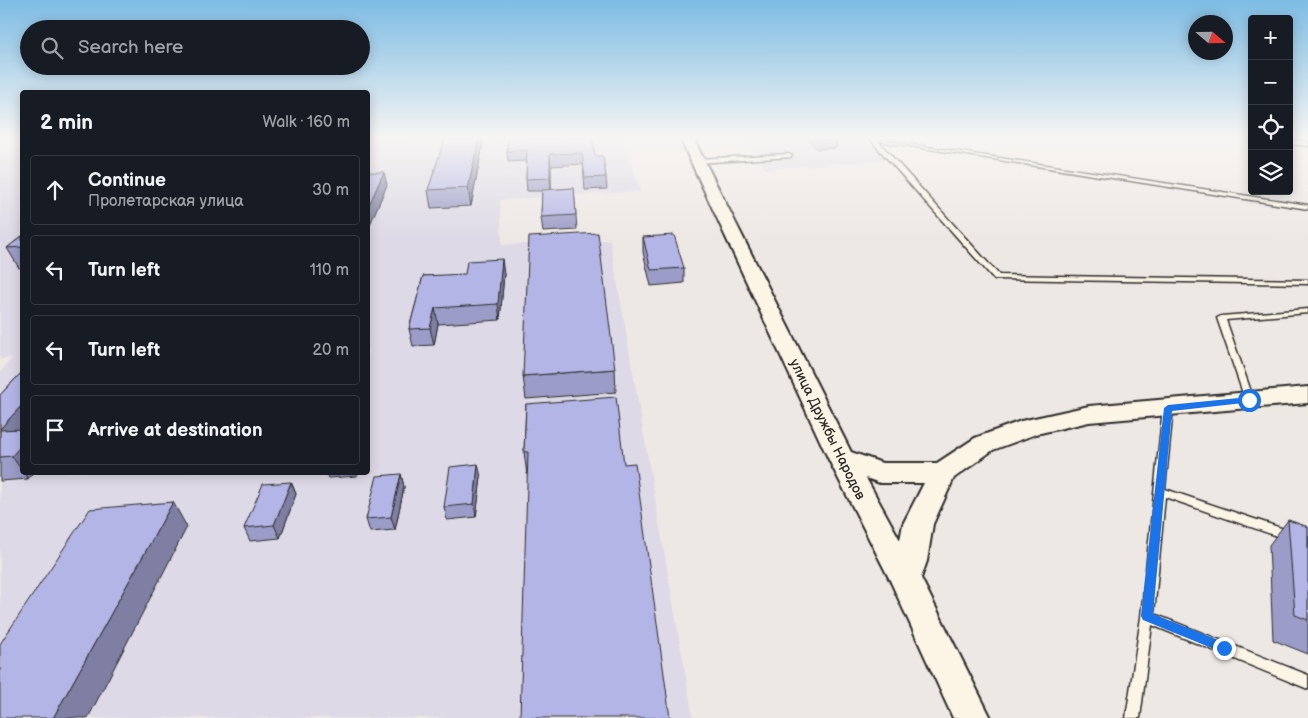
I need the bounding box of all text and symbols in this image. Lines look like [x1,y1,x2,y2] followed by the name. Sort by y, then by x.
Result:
[1188,15,1233,60] north arrow
[1248,15,1293,195] map controls
[1248,15,1293,60] button: +
[20,20,370,75] search box
[38,34,66,62] icon: search
[78,36,183,59] text: Search here
[1248,60,1293,105] button: −
[1248,105,1293,150] button: locate
[40,110,93,135] text: 2 min
[262,113,350,132] text: Walk · 160 m
[1248,150,1293,195] button: layers
[88,169,166,192] text: Continue
[41,176,69,204] icon: ahead
[312,181,349,200] text: 30 m
[88,192,244,211] text: Пролетарская улица
[41,256,69,284] icon: left
[88,259,160,282] text: Turn left
[310,261,349,280] text: 110 m
[41,336,69,364] icon: left
[88,339,160,362] text: Turn left
[313,341,349,360] text: 20 m
[786,356,869,503] street label: улица Дружбы Народов
[1238,389,1261,412] route start
[41,416,69,444] icon: arrive
[88,419,263,442] text: Arrive at destination
[1213,637,1236,660] route end

